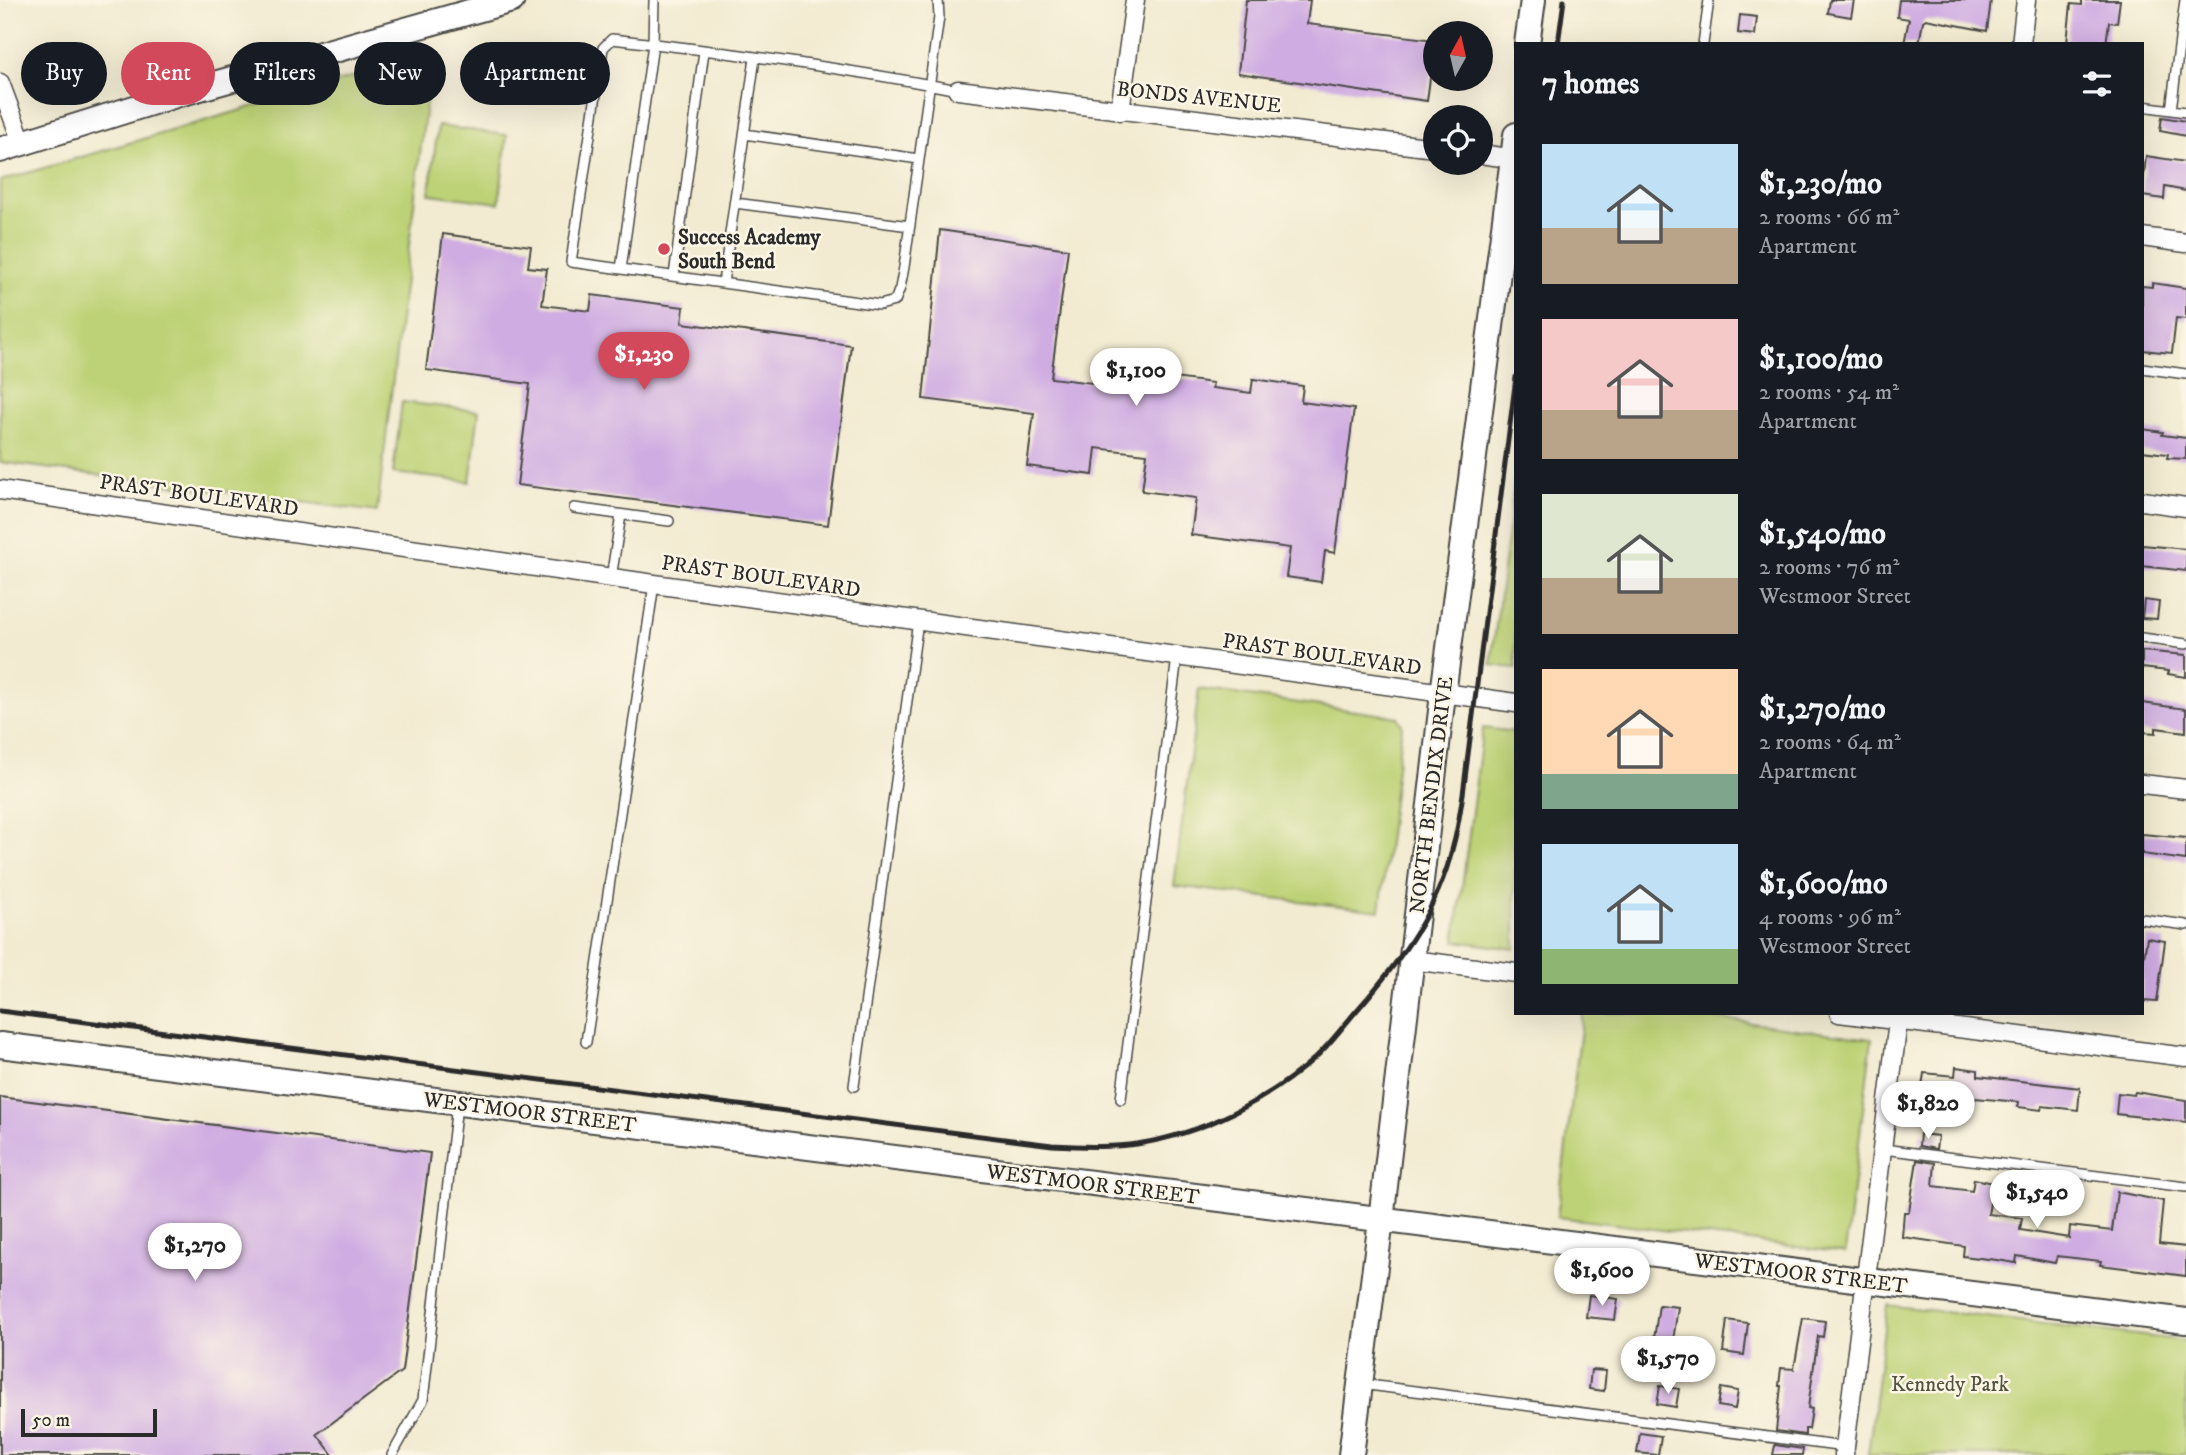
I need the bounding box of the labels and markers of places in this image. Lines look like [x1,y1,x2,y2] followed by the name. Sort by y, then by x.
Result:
[678,225,822,275] place label: Success Academy South Bend
[656,241,672,257] marker: Success Academy South Bend
[587,332,701,392] pin: $1,230
[1079,348,1193,408] pin: $1,100
[1871,1082,1985,1141] pin: $1,820
[1980,1170,2094,1230] pin: $1,540
[138,1224,252,1283] pin: $1,270
[1545,1248,1659,1308] pin: $1,600
[1611,1336,1725,1396] pin: $1,570

